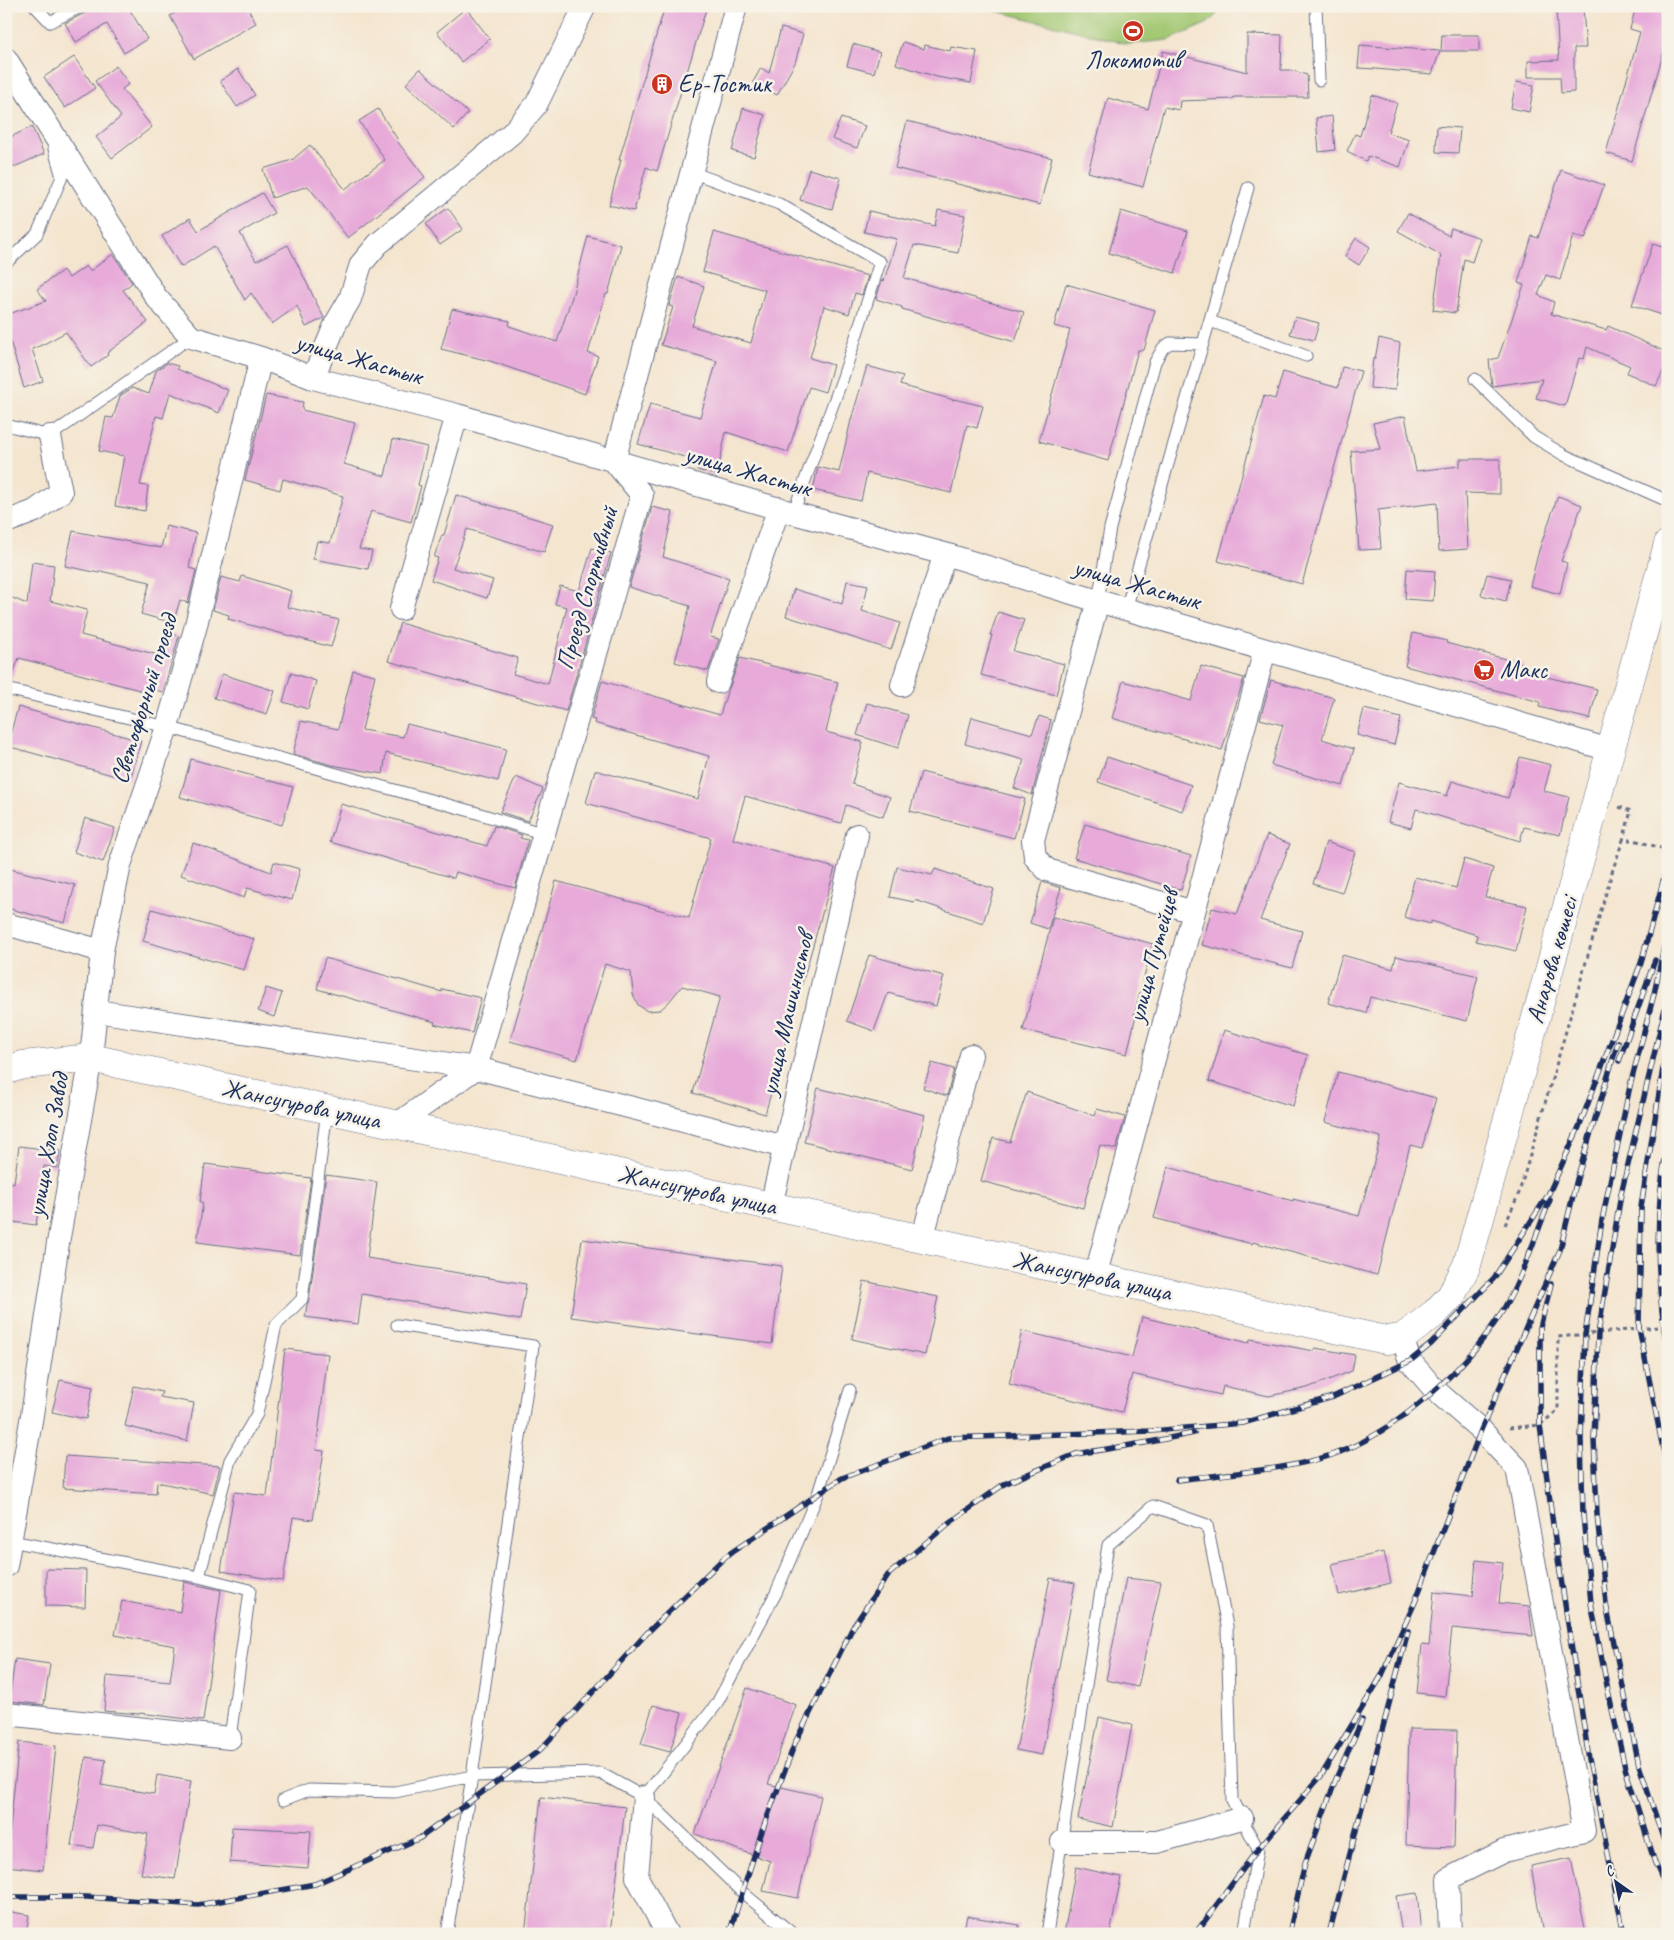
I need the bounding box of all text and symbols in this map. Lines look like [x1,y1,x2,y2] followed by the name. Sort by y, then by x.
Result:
[1121,19,1145,43] sports icon: Локомотив
[1085,44,1187,76] place label: Локомотив
[678,68,773,100] place label: Ер-Тостик
[650,72,674,96] building icon: Ер-Тостик
[290,325,429,393] street label: улица Жастык
[679,437,818,505] street label: улица Жастык
[548,501,626,673] street label: Проезд Спортивный
[1068,550,1207,618] street label: улица Жастык
[103,608,186,788] street label: Светофорный проезд
[1500,654,1548,686] place label: Макс
[1472,658,1496,682] supermarket icon: Макс
[1119,882,1187,1028] street label: улица Путейцев
[1519,890,1586,1027] street label: Анарова көшесі
[752,923,823,1100] street label: улица Машинистов
[19,1068,77,1221] street label: улица Хлоп Завод
[219,1072,385,1137] street label: Жансугурова улица
[615,1158,781,1223] street label: Жансугурова улица
[1010,1244,1176,1309] street label: Жансугурова улица
[1592,1858,1642,1908] north arrow
[1602,1861,1618,1881] text: С

